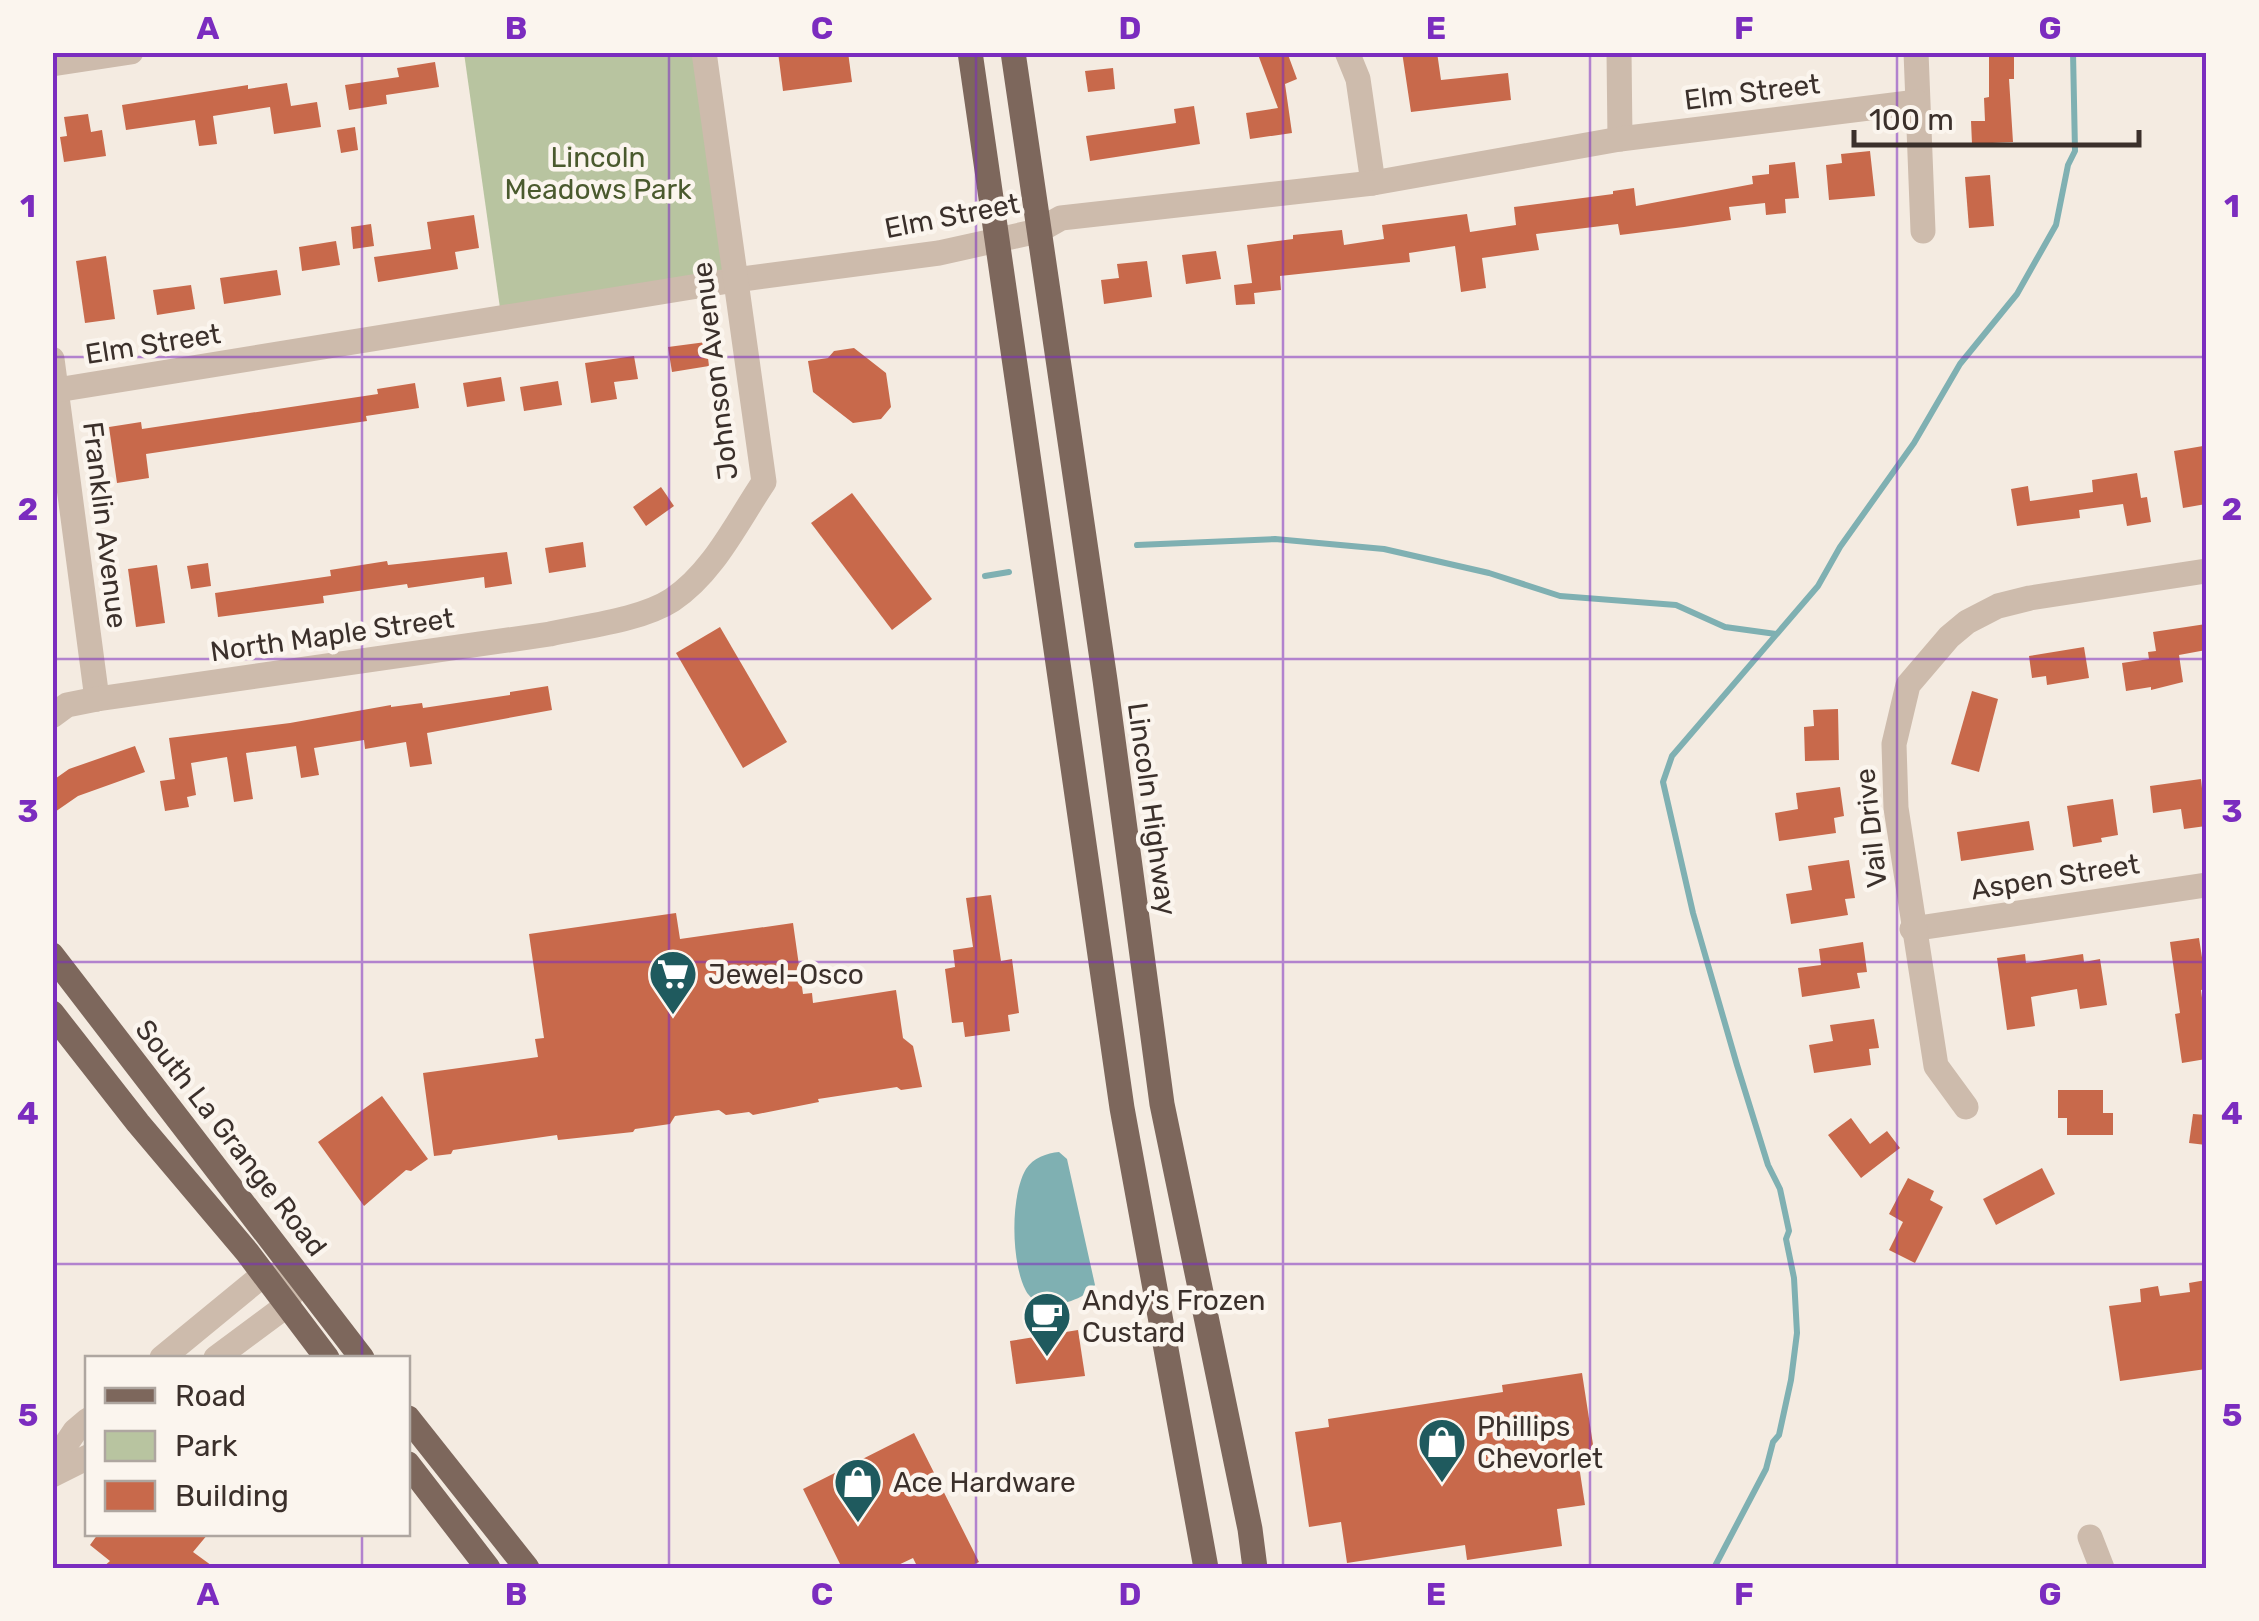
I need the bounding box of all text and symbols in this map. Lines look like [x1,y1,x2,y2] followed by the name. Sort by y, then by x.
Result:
[197,9,220,47] text: A
[505,9,527,47] text: B
[811,9,833,47] text: C
[1119,9,1141,47] text: D
[1426,9,1446,47] text: E
[1734,9,1754,47] text: F
[2038,9,2062,47] text: G
[1682,67,1822,117] street label: Elm Street
[1854,85,2139,147] scale bar
[1869,102,1954,138] text: 100 m
[504,141,692,206] park label: Lincoln Meadows Park
[20,187,36,225] text: 1
[882,187,1022,245] street label: Elm Street
[2224,187,2240,225] text: 1
[685,260,745,482] street label: Johnson Avenue
[83,317,223,371] street label: Elm Street
[76,420,134,630] street label: Franklin Avenue
[18,490,38,528] text: 2
[2222,490,2242,528] text: 2
[208,602,456,668] street label: North Maple Street
[1121,700,1183,918] street label: Lincoln Highway
[1848,767,1894,889] street label: Vail Drive
[17,792,39,830] text: 3
[2221,792,2243,830] text: 3
[1968,847,2142,907] street label: Aspen Street
[647,948,699,1016] supermarket icon: Jewel-Osco
[708,958,864,991] place label: Jewel-Osco
[128,1013,334,1263] street label: South La Grange Road
[17,1094,39,1132] text: 4
[2221,1094,2243,1132] text: 4
[1082,1284,1265,1349] place label: Andy's Frozen Custard
[1021,1290,1073,1358] cafe icon: Andy's Frozen Custard
[85,1356,410,1536] legend
[175,1378,246,1414] text: Road
[18,1396,38,1434] text: 5
[2222,1396,2242,1434] text: 5
[1477,1410,1603,1475] place label: Phillips Chevorlet
[1416,1416,1468,1484] shop icon: Phillips Chevorlet
[175,1428,238,1464] text: Park
[832,1456,884,1524] shop icon: Ace Hardware
[893,1466,1076,1499] place label: Ace Hardware
[175,1478,289,1514] text: Building
[197,1575,220,1613] text: A
[505,1575,527,1613] text: B
[811,1575,833,1613] text: C
[1119,1575,1141,1613] text: D
[1426,1575,1446,1613] text: E
[1734,1575,1754,1613] text: F
[2038,1575,2062,1613] text: G

